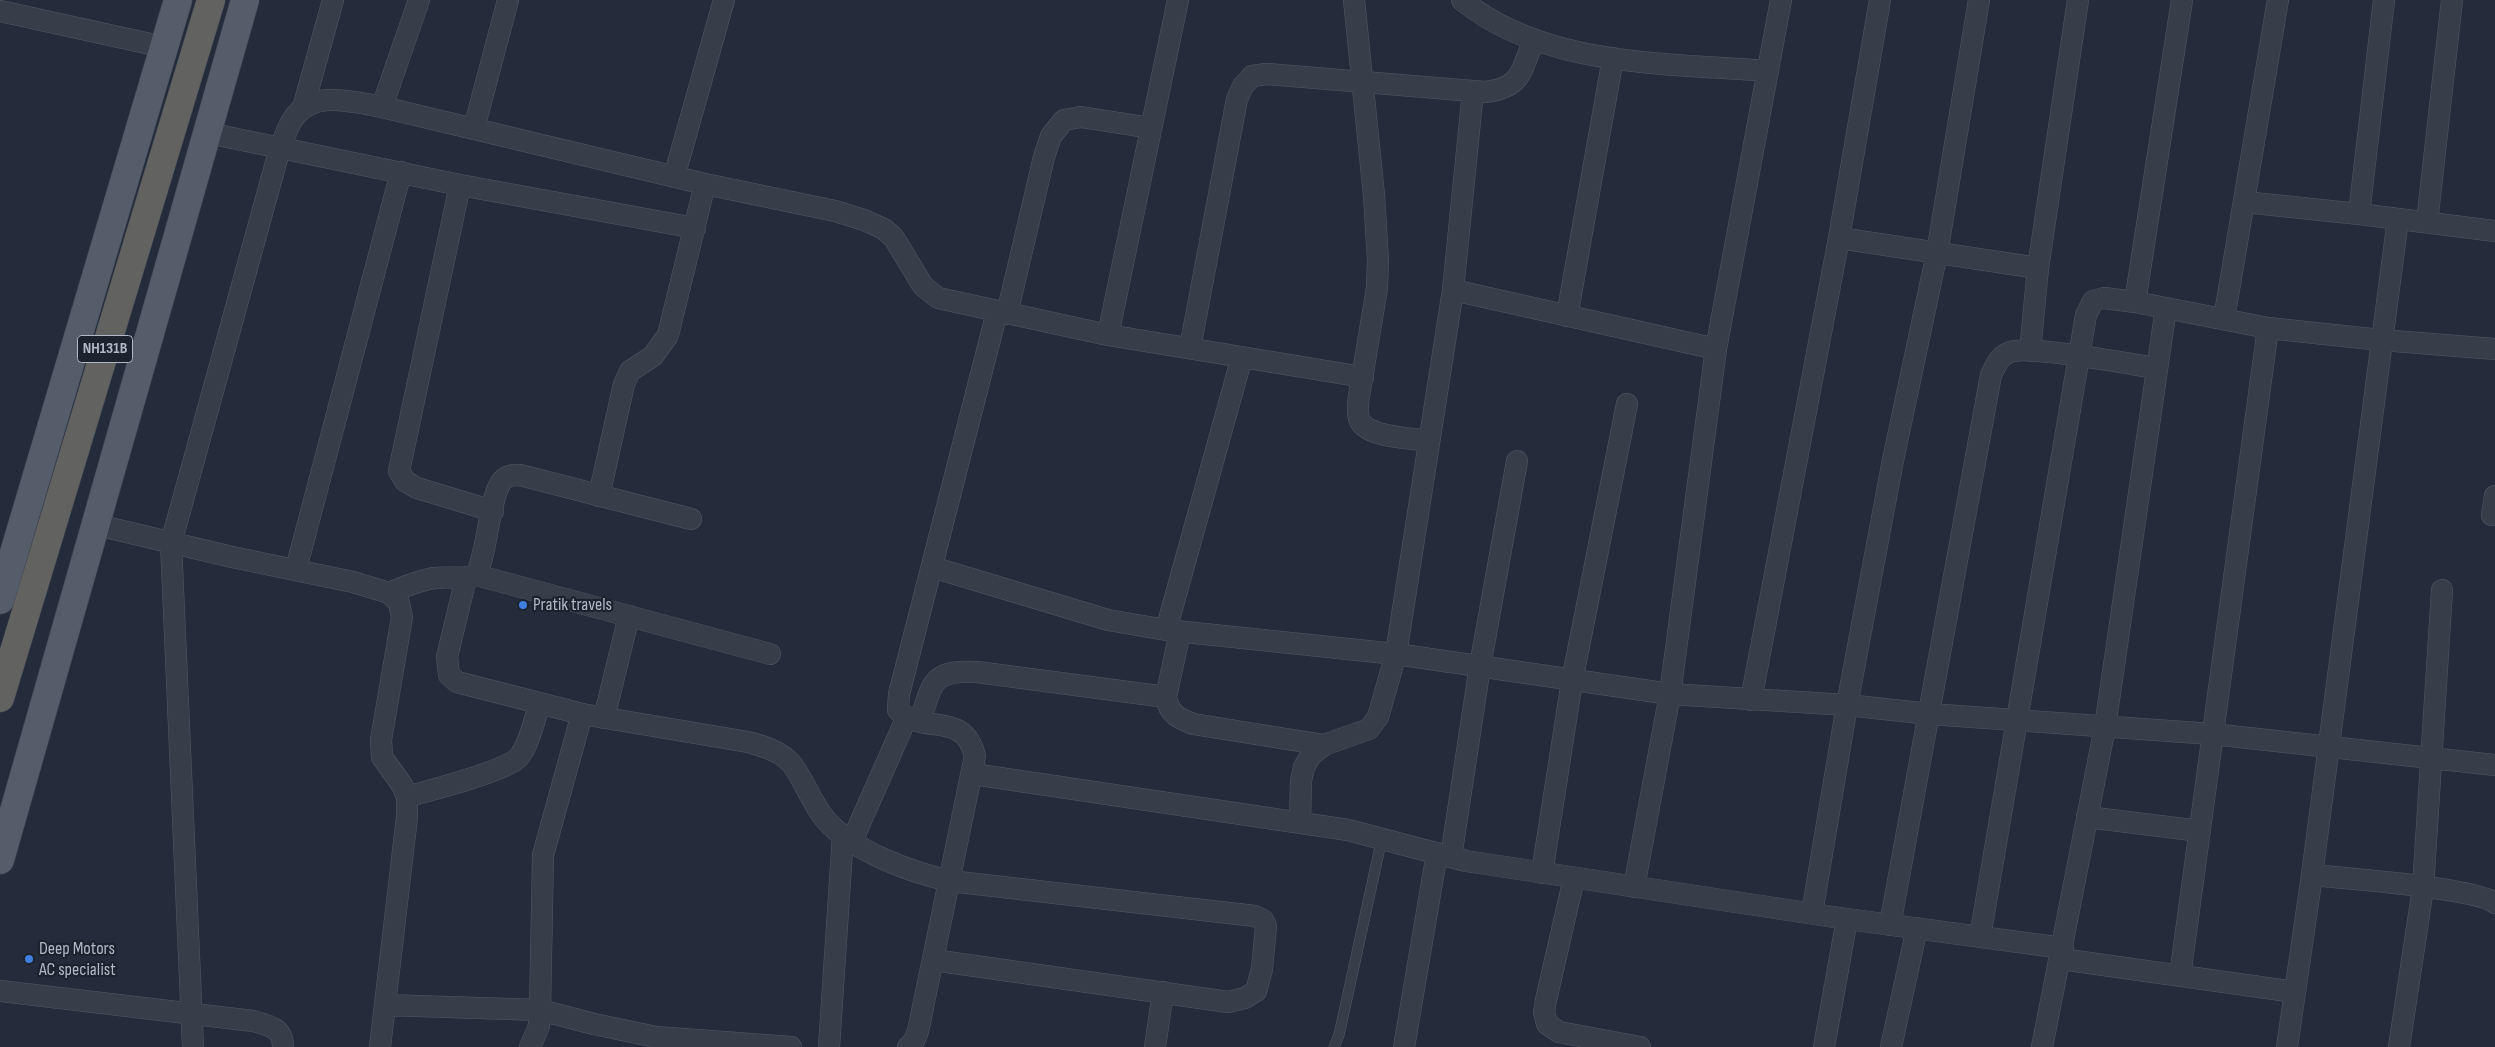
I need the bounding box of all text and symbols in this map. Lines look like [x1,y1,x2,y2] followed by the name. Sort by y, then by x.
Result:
[78,336,132,362] road number: NH131B
[533,594,612,616] place label: Pratik travels
[517,599,529,611] marker: Pratik travels
[39,938,116,981] place label: Deep Motors AC specialist
[23,953,35,965] marker: Deep Motors AC specialist

